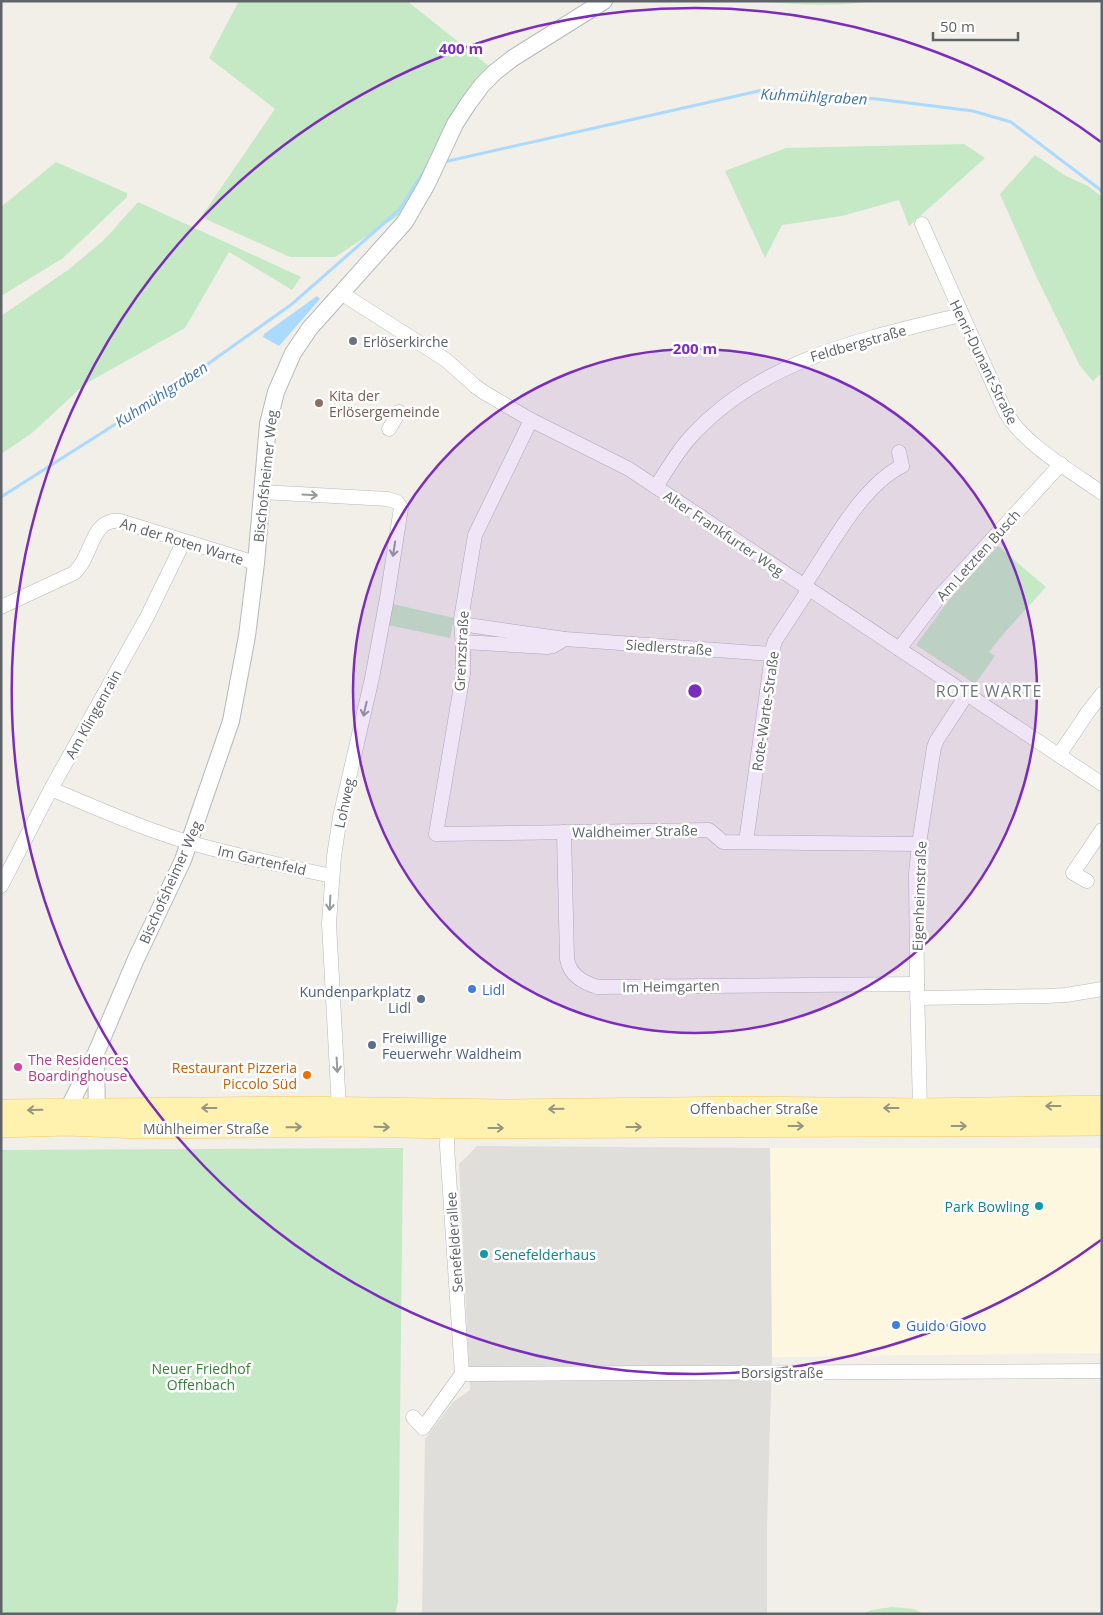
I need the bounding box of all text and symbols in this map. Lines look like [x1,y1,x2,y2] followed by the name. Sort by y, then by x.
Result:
[933,10,1018,42] scale bar
[940,16,975,36] text: 50 m
[439,38,483,58] text: 400 m
[760,83,868,109] water label: Kuhmühlgraben
[946,297,1023,428] street label: Henri-Dunant-Straße
[808,320,908,366] street label: Feldbergstraße
[363,332,449,351] place label: Erlöserkirche
[347,335,359,347] marker: Erlöserkirche
[673,338,717,358] text: 200 m
[111,357,211,431] water label: Kuhmühlgraben
[329,386,440,421] place label: Kita der Erlösergemeinde
[313,397,325,409] marker: Kita der Erlösergemeinde
[249,409,281,543] street label: Bischofsheimer Weg
[660,486,788,580] street label: Alter Frankfurter Weg
[302,490,318,500] one-way arrow
[932,505,1024,605] street label: Am Letzten Busch
[118,513,246,569] street label: An der Roten Warte
[389,541,399,557] one-way arrow
[449,610,473,692] street label: Grenzstraße
[625,635,713,660] street label: Siedlerstraße
[747,650,783,772] street label: Rote-Warte-Straße
[61,666,125,762] street label: Am Klingenrain
[936,680,1042,702] district label: ROTE WARTE
[686,682,704,700] centre of rings
[360,700,369,716] one-way arrow
[329,776,359,830] street label: Lohweg
[134,817,206,947] street label: Bischofsheimer Weg
[572,820,698,842] street label: Waldheimer Straße
[216,841,308,879] street label: Im Gartenfeld
[908,841,930,951] street label: Eigenheimstraße
[325,894,335,911] one-way arrow
[622,976,720,996] street label: Im Heimgarten
[482,980,505,999] place label: Lidl
[299,982,411,1017] place label: Kundenparkplatz Lidl
[466,983,478,995] marker: Lidl
[415,993,427,1005] marker: Kundenparkplatz Lidl
[382,1028,522,1063] place label: Freiwillige Feuerwehr Waldheim
[366,1039,378,1051] marker: Freiwillige Feuerwehr Waldheim
[28,1050,129,1085] place label: The Residences Boardinghouse
[332,1057,341,1073] one-way arrow
[172,1058,297,1093] place label: Restaurant Pizzeria Piccolo Süd
[12,1061,24,1073] marker: The Residences Boardinghouse
[301,1069,313,1081] marker: Restaurant Pizzeria Piccolo Süd
[690,1099,818,1118] street label: Offenbacher Straße
[1045,1101,1062,1111] one-way arrow
[201,1103,218,1113] one-way arrow
[883,1103,899,1113] one-way arrow
[548,1104,564,1114] one-way arrow
[27,1105,44,1115] one-way arrow
[143,1119,269,1138] street label: Mühlheimer Straße
[788,1121,804,1131] one-way arrow
[951,1121,967,1130] one-way arrow
[286,1122,302,1132] one-way arrow
[374,1122,390,1132] one-way arrow
[626,1122,642,1132] one-way arrow
[488,1123,504,1133] one-way arrow
[441,1191,467,1293] street label: Senefelderallee
[945,1197,1029,1216] place label: Park Bowling
[1033,1200,1045,1212] marker: Park Bowling
[494,1245,596,1264] place label: Senefelderhaus
[478,1248,490,1260] marker: Senefelderhaus
[906,1316,986,1335] place label: Guido Giovo
[890,1319,902,1331] marker: Guido Giovo
[152,1359,252,1394] park label: Neuer Friedhof Offenbach
[741,1363,823,1382] street label: Borsigstraße

